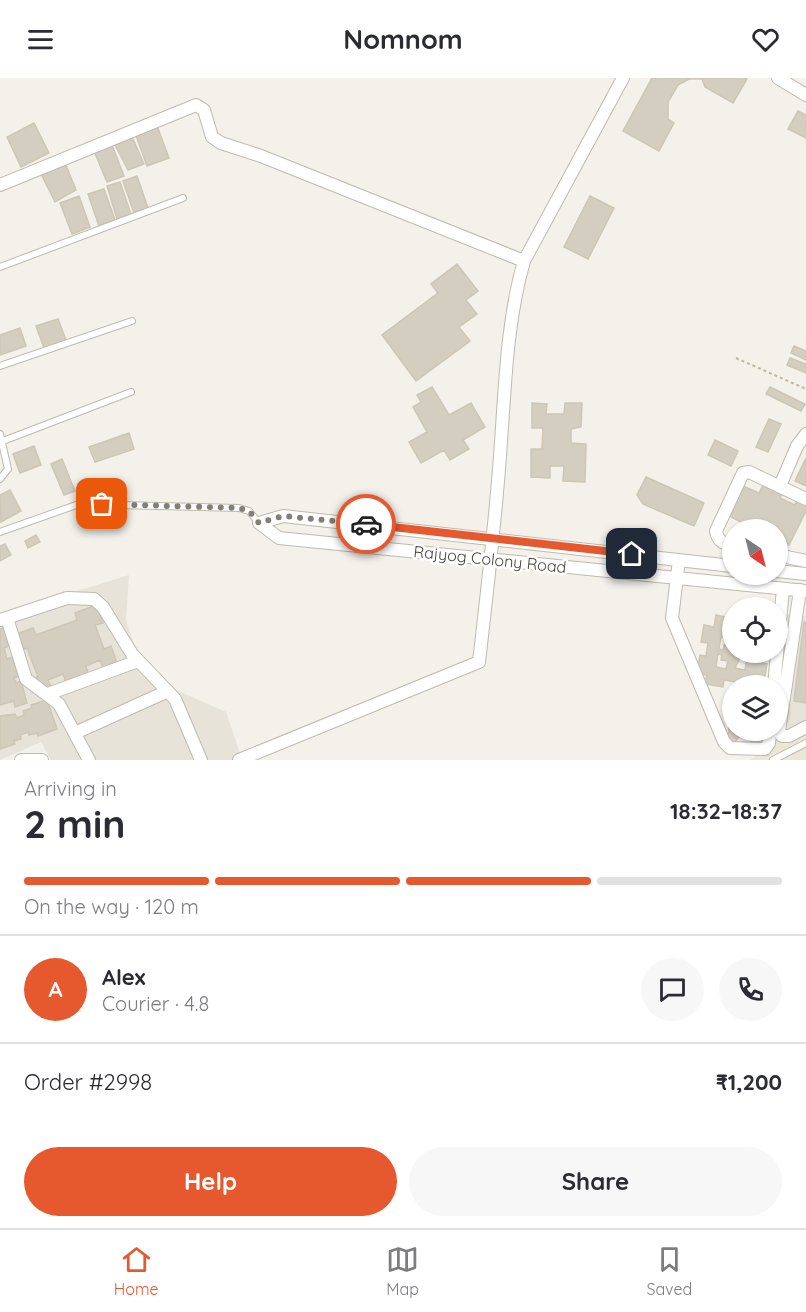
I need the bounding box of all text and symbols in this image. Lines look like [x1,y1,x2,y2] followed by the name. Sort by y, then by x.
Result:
[343,22,463,56] text: Nomnom
[24,23,57,56] icon: menu
[749,23,782,56] icon: heart
[76,478,127,529] pin
[85,487,118,520] icon: bag
[336,494,396,554] courier
[350,508,383,541] icon: car
[722,519,788,585] north arrow
[722,519,788,741] map controls
[606,528,657,579] pin
[615,537,648,570] icon: home
[413,541,567,577] street label: Rajyog Colony Road
[722,597,788,663] button: locate
[722,675,788,741] button: layers
[24,776,117,801] text: Arriving in
[670,797,782,825] text: 18:32–18:37
[24,799,126,848] text: 2 min
[24,894,199,919] text: On the way · 120 m
[641,958,704,1021] button: chat
[719,958,782,1021] button: phone
[102,963,145,991] text: Alex
[48,975,63,1003] text: A
[102,991,209,1016] text: Courier · 4.8
[24,1068,152,1096] text: Order #2998
[716,1068,782,1096] text: ₹1,200
[24,1147,397,1216] button: Help
[409,1147,782,1216] button: Share
[114,1243,159,1299] tab: Home
[386,1243,419,1299] tab: Map
[647,1243,692,1299] tab: Saved

